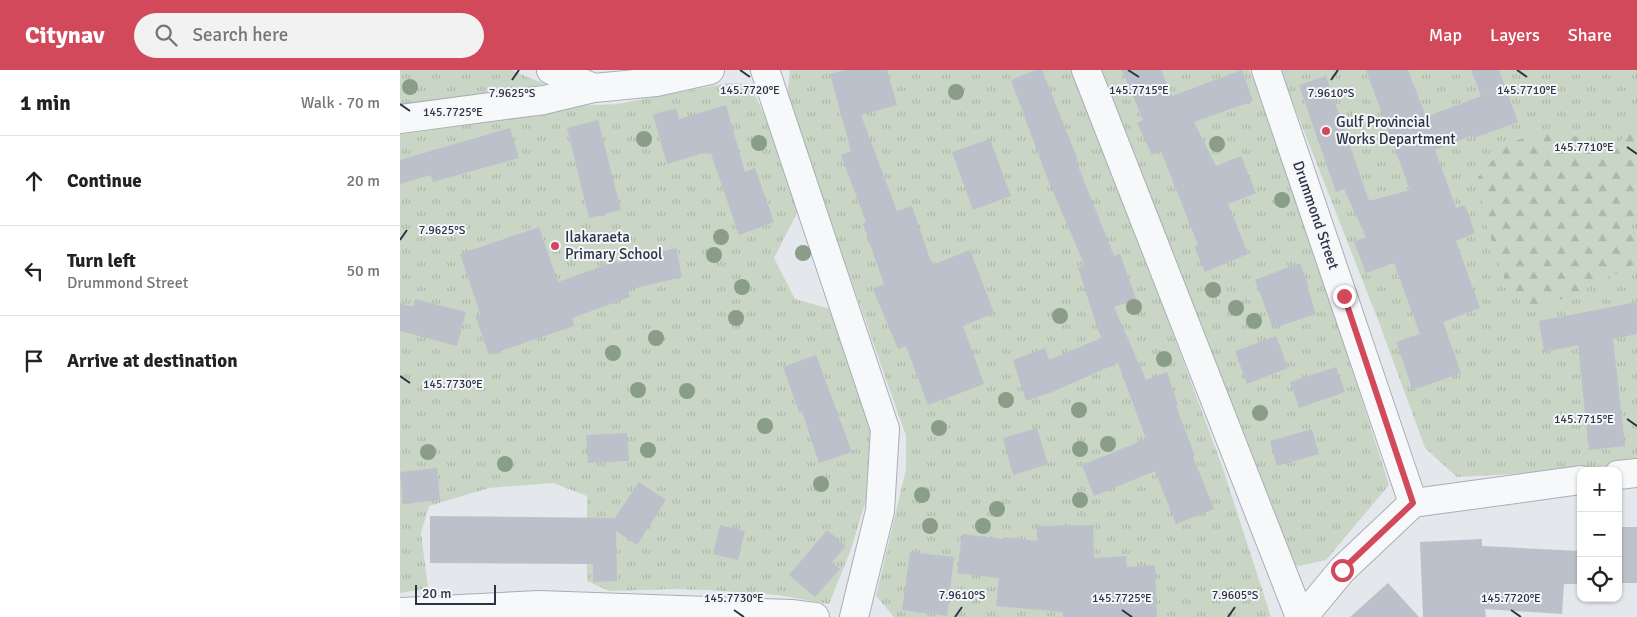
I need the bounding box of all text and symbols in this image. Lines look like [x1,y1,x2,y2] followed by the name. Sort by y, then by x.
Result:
[134,13,484,58] search box
[25,20,104,50] text: Citynav
[152,21,180,49] icon: search
[192,23,288,47] text: Search here
[1429,24,1462,46] text: Map
[1490,24,1540,46] text: Layers
[1568,24,1612,46] text: Share
[720,83,780,98] text: 145.7720°E
[1109,83,1169,98] text: 145.7715°E
[1497,83,1557,98] text: 145.7710°E
[489,86,536,101] text: 7.9625°S
[1308,86,1355,101] text: 7.9610°S
[20,90,71,116] text: 1 min
[301,93,380,113] text: Walk · 70 m
[423,105,483,120] text: 145.7725°E
[1336,113,1456,148] place label: Gulf Provincial Works Department
[1320,125,1332,137] marker: Gulf Provincial Works Department
[1554,140,1614,155] text: 145.7710°E
[1289,158,1343,272] street label: Drummond Street
[20,167,48,195] icon: ahead
[67,169,142,193] text: Continue
[346,171,380,191] text: 20 m
[419,223,466,238] text: 7.9625°S
[565,228,662,263] place label: Ilakaraeta Primary School
[549,240,561,252] marker: Ilakaraeta Primary School
[67,249,136,273] text: Turn left
[20,257,48,285] icon: left
[346,261,380,281] text: 50 m
[67,273,188,293] text: Drummond Street
[1333,285,1356,308] route end
[20,347,48,375] icon: arrive
[67,349,238,373] text: Arrive at destination
[423,377,483,392] text: 145.7730°E
[1554,412,1614,427] text: 145.7715°E
[1577,467,1622,602] map controls
[1577,467,1622,512] button: +
[1577,512,1622,557] button: −
[1577,557,1622,602] button: locate
[1331,559,1354,582] route start
[415,582,496,605] scale bar
[422,585,451,602] text: 20 m
[939,588,986,603] text: 7.9610°S
[1212,588,1259,603] text: 7.9605°S
[704,591,764,606] text: 145.7730°E
[1092,591,1152,606] text: 145.7725°E
[1481,591,1541,606] text: 145.7720°E

